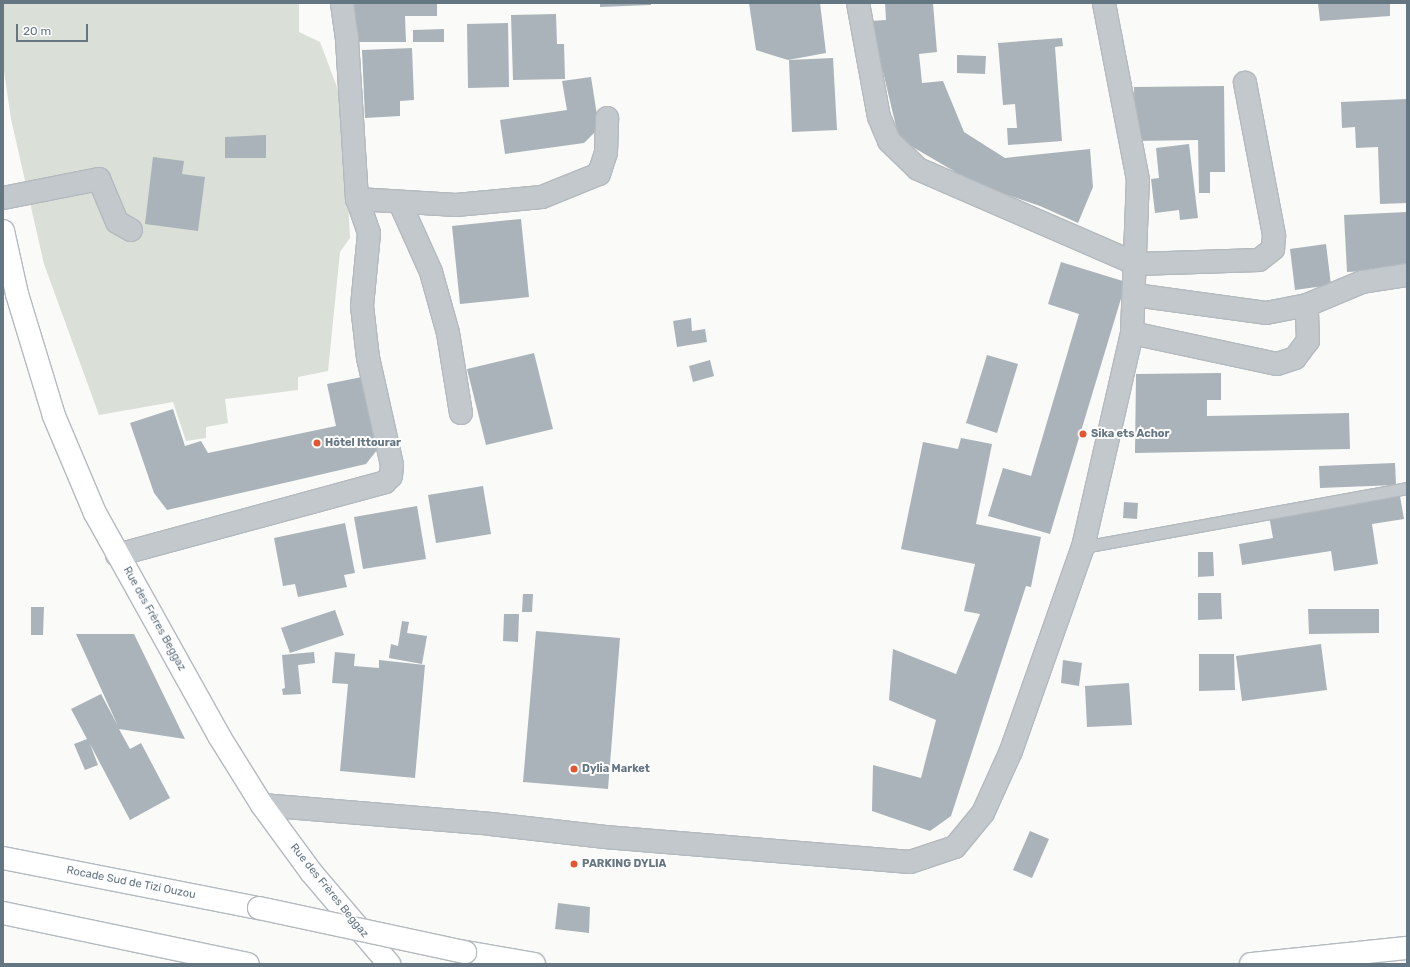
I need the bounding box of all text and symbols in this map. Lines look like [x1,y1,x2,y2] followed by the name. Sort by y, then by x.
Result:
[18,16,90,42] scale bar
[23,24,51,38] text: 20 m
[1091,427,1170,441] place label: Sika ets Achor
[1078,429,1088,439] marker: Sika ets Achor
[325,436,401,450] place label: Hôtel Ittourar
[312,438,322,448] marker: Hôtel Ittourar
[120,565,188,673] street label: Rue des Frères Beggaz
[582,762,650,776] place label: Dylia Market
[569,764,579,774] marker: Dylia Market
[287,841,371,941] street label: Rue des Frères Beggaz
[582,857,666,871] place label: PARKING DYLIA
[569,859,579,869] marker: PARKING DYLIA
[65,864,197,902] street label: Rocade Sud de Tizi Ouzou

